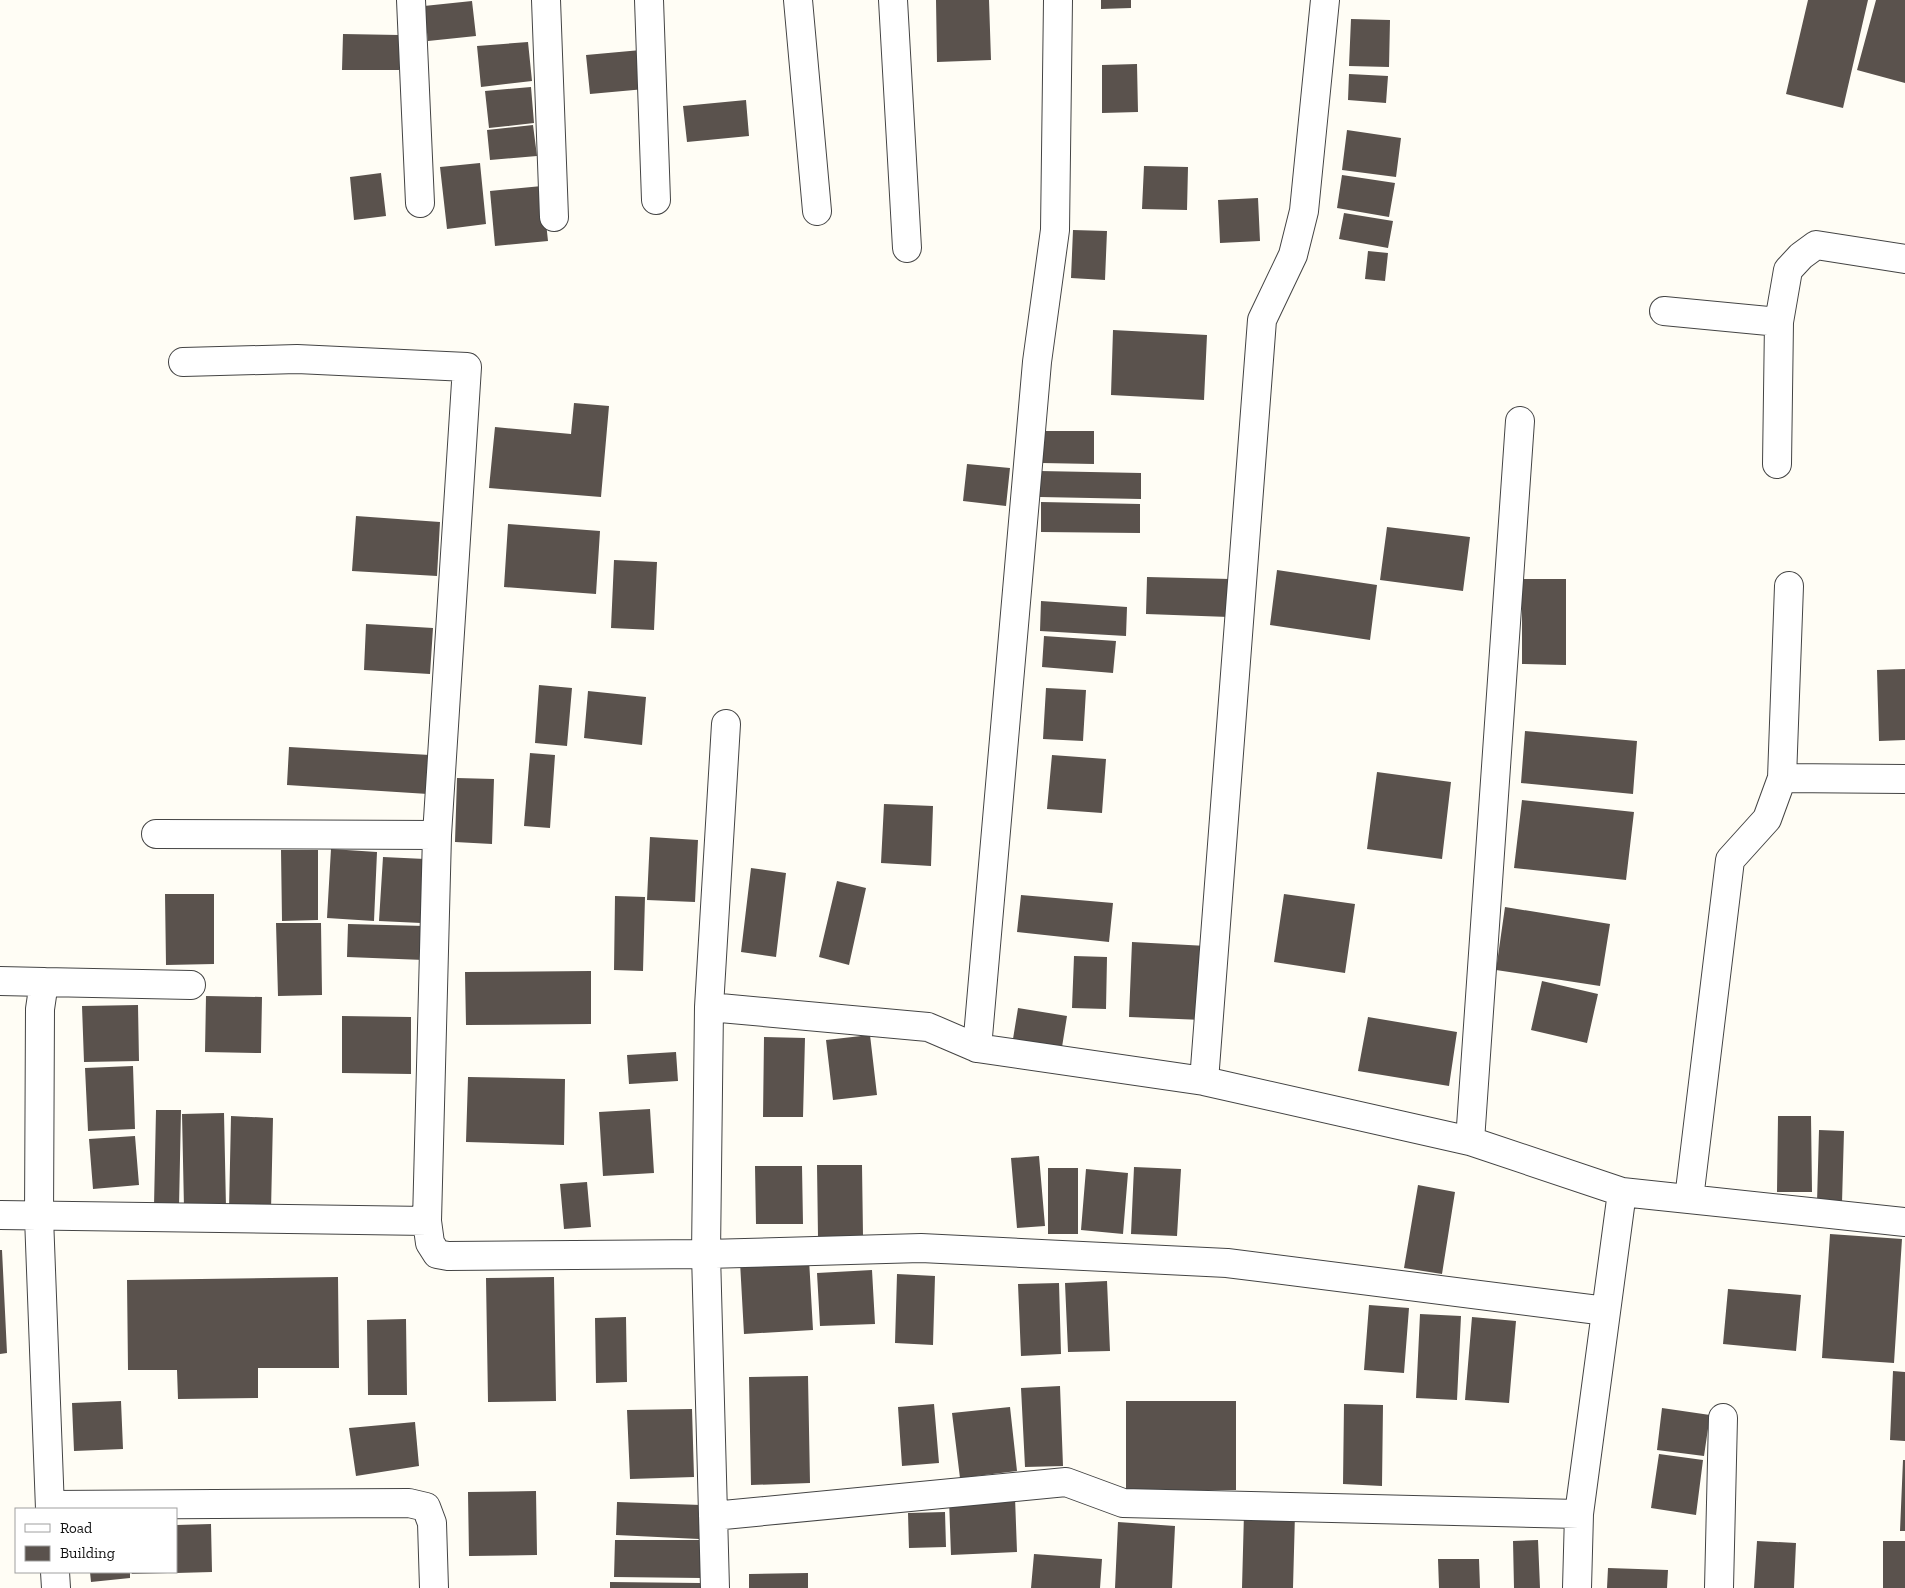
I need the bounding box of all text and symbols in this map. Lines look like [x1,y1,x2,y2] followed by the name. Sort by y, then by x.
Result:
[15,1508,178,1573] legend
[60,1519,93,1537] text: Road
[60,1544,115,1562] text: Building

